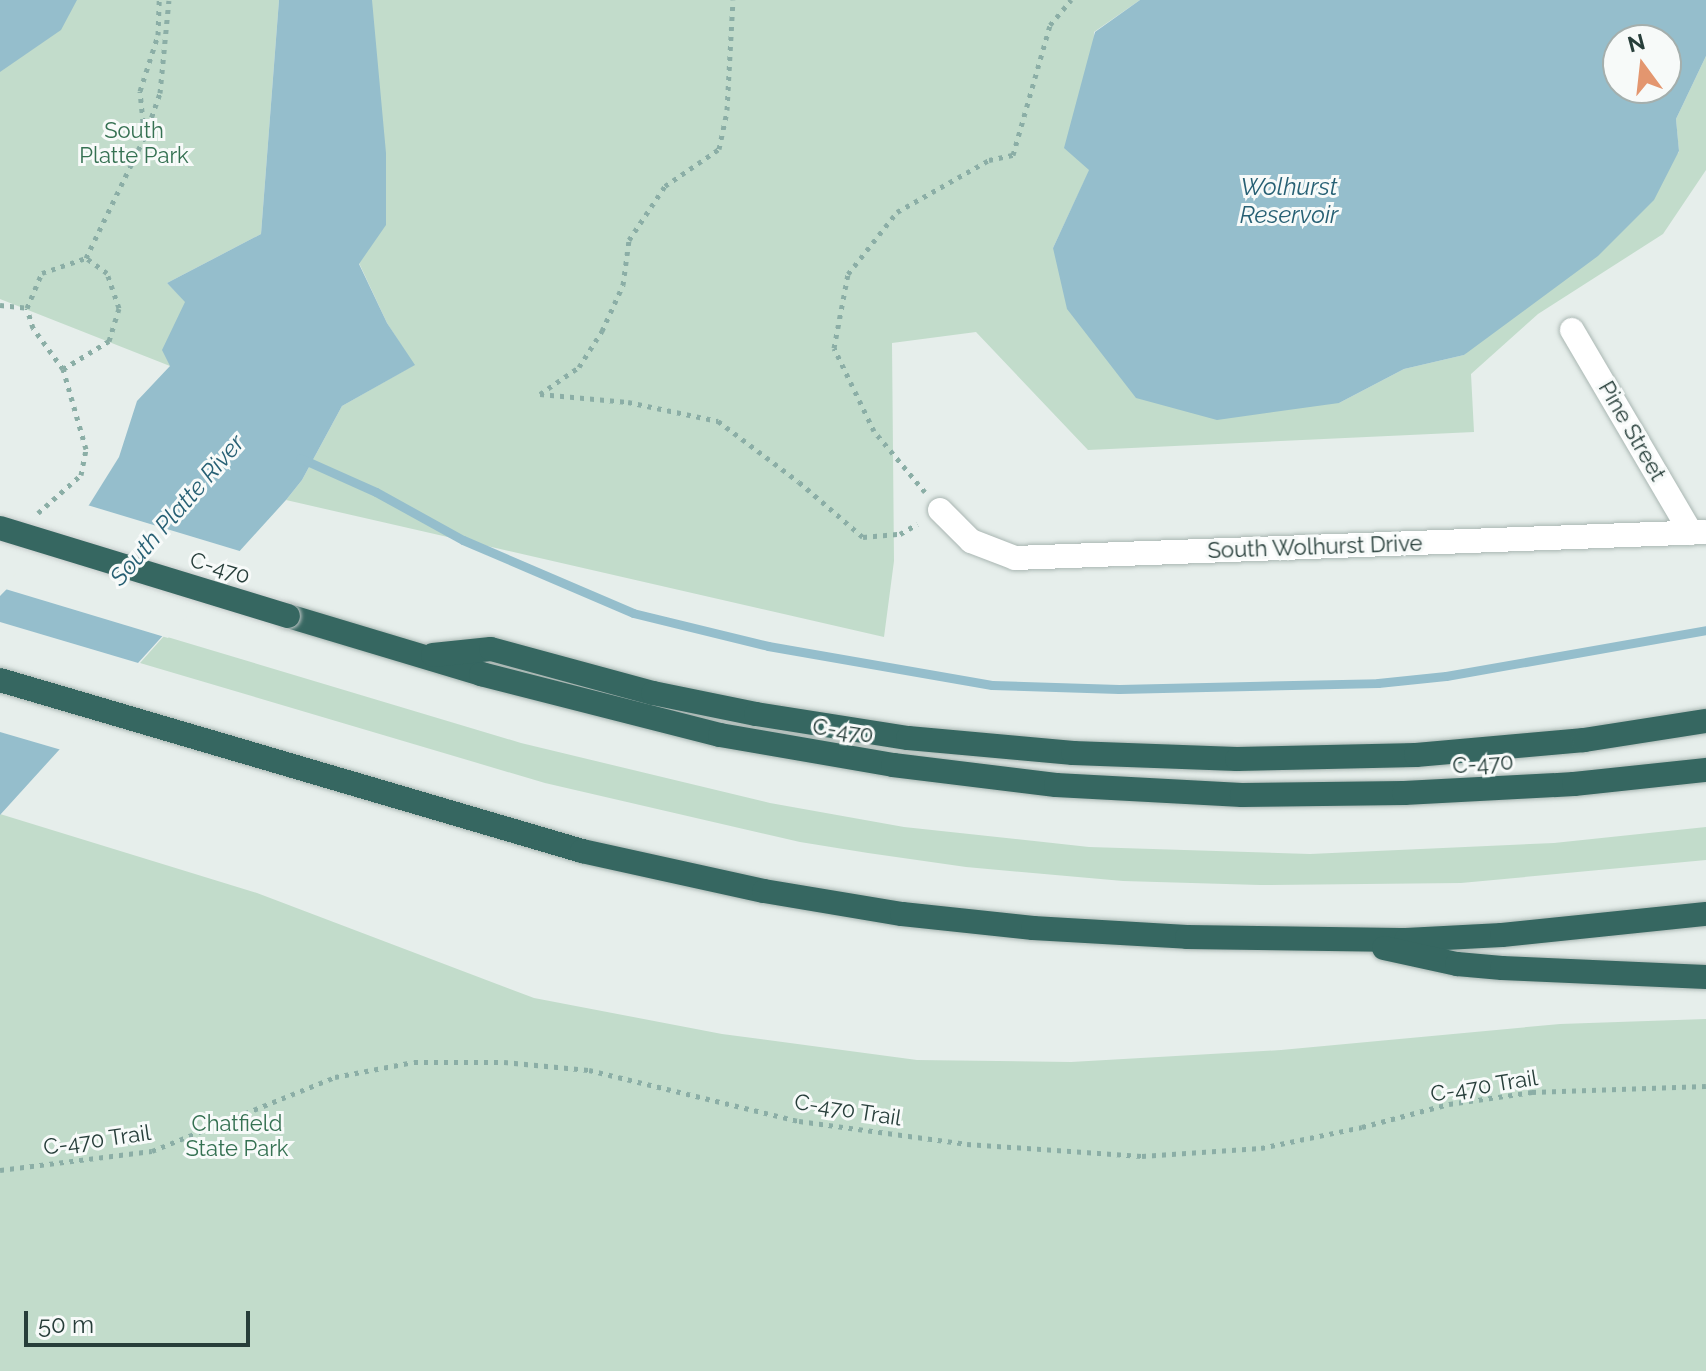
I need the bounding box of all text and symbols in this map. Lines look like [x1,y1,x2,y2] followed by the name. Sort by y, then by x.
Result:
[1602,24,1682,104] north arrow
[1625,28,1648,57] text: N
[79,117,189,168] park label: South Platte Park
[1240,173,1338,229] water label: Wolhurst Reservoir
[1593,376,1671,486] street label: Pine Street
[104,429,250,591] water label: South Platte River
[1207,530,1423,564] street label: South Wolhurst Drive
[187,546,253,590] street label: C-470
[811,713,875,749] street label: C-470
[1452,749,1514,779] street label: C-470
[1428,1064,1540,1108] street label: C-470 Trail
[792,1088,904,1132] street label: C-470 Trail
[185,1110,289,1162] park label: Chatfield State Park
[41,1119,153,1161] street label: C-470 Trail
[28,1295,254,1345] scale bar
[38,1310,94,1339] text: 50 m

